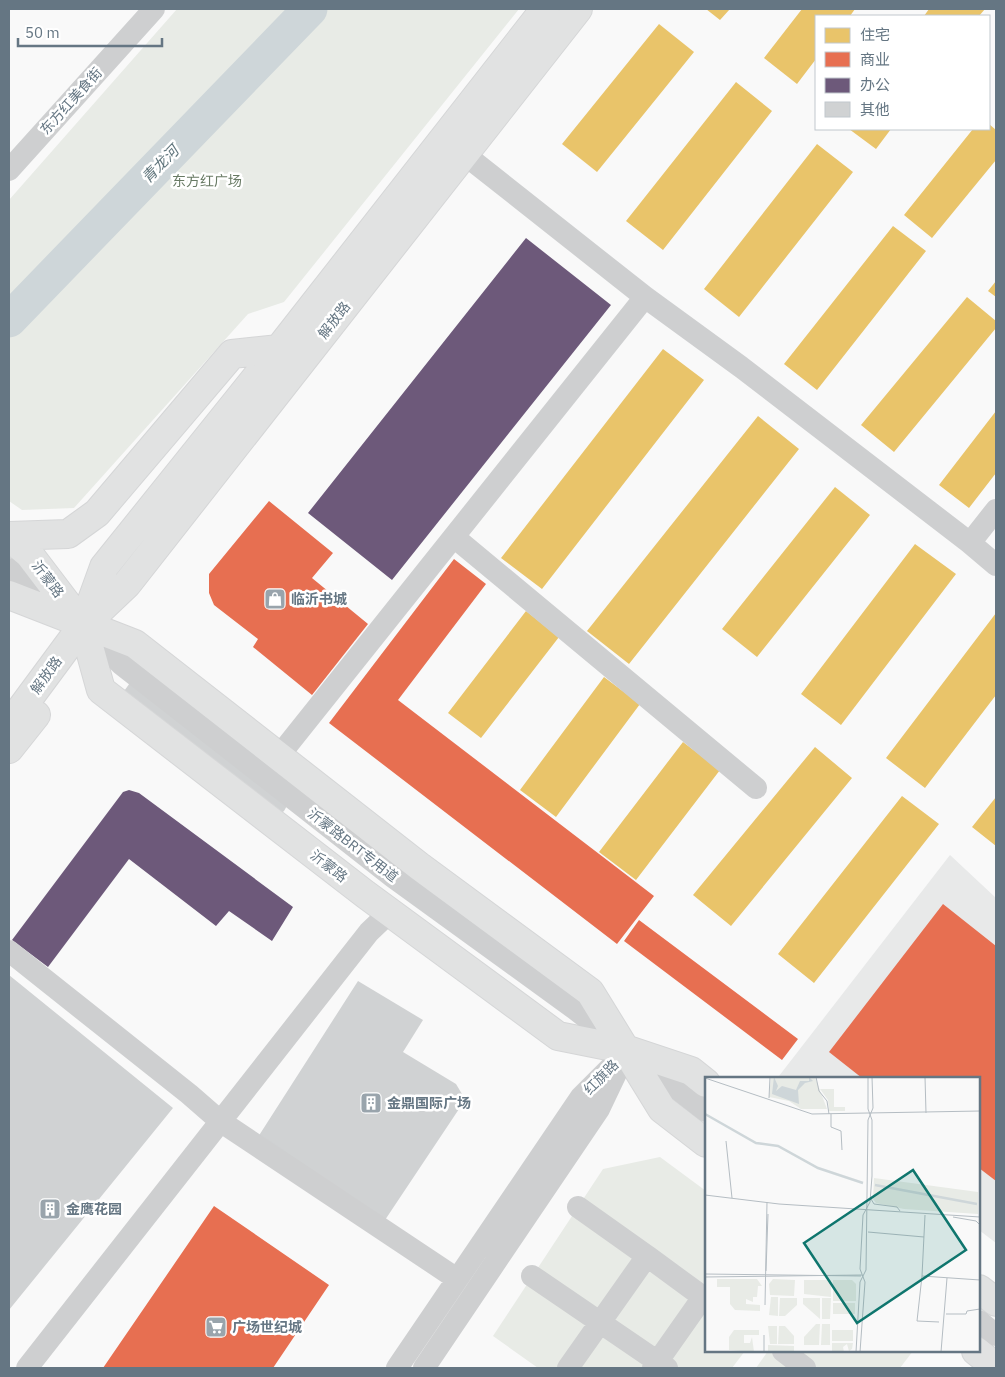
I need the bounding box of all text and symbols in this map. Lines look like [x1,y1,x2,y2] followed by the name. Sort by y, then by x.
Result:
[18,15,161,47] scale bar
[815,15,990,130] legend
[25,23,60,42] text: 50 m
[860,25,890,44] text: 住宅
[860,50,890,69] text: 商业
[36,64,106,138] street label: 东方红美食街
[860,75,890,94] text: 办公
[860,100,890,119] text: 其他
[138,139,185,187] water label: 青龙河
[172,172,242,190] park label: 东方红广场
[314,298,354,342] street label: 解放路
[28,557,68,601] street label: 沂蒙路
[263,587,287,611] shop icon: 临沂书城
[291,590,347,608] place label: 临沂书城
[26,653,66,697] street label: 解放路
[305,805,401,885] street label: 沂蒙路BRT专用道
[307,846,351,886] street label: 沂蒙路
[580,1056,622,1098] street label: 红旗路
[705,1077,980,1352] inset map
[359,1091,383,1115] building icon: 金鼎国际广场
[387,1094,471,1112] place label: 金鼎国际广场
[38,1197,62,1221] building icon: 金鹰花园
[66,1200,122,1218] place label: 金鹰花园
[204,1315,228,1339] supermarket icon: 广场世纪城
[232,1318,302,1336] place label: 广场世纪城

